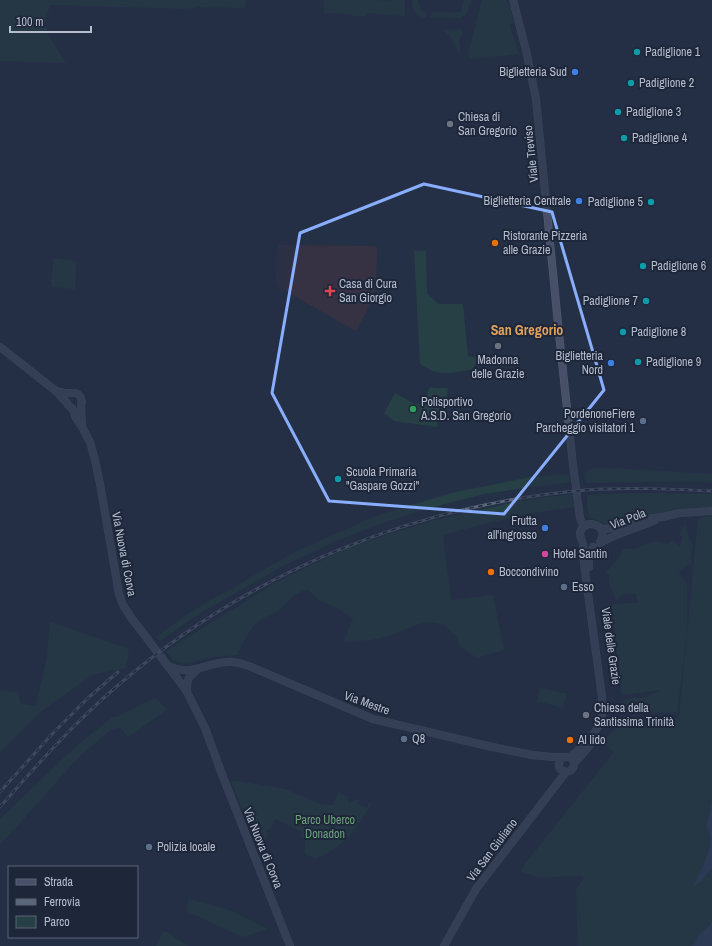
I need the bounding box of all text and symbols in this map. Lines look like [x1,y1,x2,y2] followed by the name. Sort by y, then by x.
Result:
[10,8,91,34] scale bar
[16,14,43,30] text: 100 m
[645,44,701,60] place label: Padiglione 1
[632,47,642,57] marker: Padiglione 1
[499,64,567,80] place label: Biglietteria Sud
[570,67,580,77] marker: Biglietteria Sud
[639,75,694,91] place label: Padiglione 2
[626,78,636,88] marker: Padiglione 2
[626,104,681,120] place label: Padiglione 3
[613,107,623,117] marker: Padiglione 3
[458,109,517,139] place label: Chiesa di San Gregorio
[445,119,455,129] marker: Chiesa di San Gregorio
[520,125,542,183] street label: Viale Treviso
[632,130,688,146] place label: Padiglione 4
[619,133,629,143] marker: Padiglione 4
[483,193,571,209] place label: Biglietteria Centrale
[588,194,644,210] place label: Padiglione 5
[574,196,584,206] marker: Biglietteria Centrale
[646,197,656,207] marker: Padiglione 5
[503,228,588,258] place label: Ristorante Pizzeria alle Grazie
[490,238,500,248] marker: Ristorante Pizzeria alle Grazie
[651,258,706,274] place label: Padiglione 6
[638,261,648,271] marker: Padiglione 6
[339,276,398,306] place label: Casa di Cura San Giorgio
[324,285,336,297] marker: Casa di Cura San Giorgio
[583,293,639,309] place label: Padiglione 7
[641,296,651,306] marker: Padiglione 7
[491,321,563,339] district label: San Gregorio
[631,324,686,340] place label: Padiglione 8
[618,327,628,337] marker: Padiglione 8
[493,341,503,351] marker: Madonna delle Grazie
[555,348,604,378] place label: Biglietteria Nord
[471,352,525,382] place label: Madonna delle Grazie
[646,354,701,370] place label: Padiglione 9
[633,357,643,367] marker: Padiglione 9
[606,358,616,368] marker: Biglietteria Nord
[420,394,511,424] place label: Polisportivo A.S.D. San Gregorio
[408,404,418,414] marker: Polisportivo A.S.D. San Gregorio
[536,406,636,436] place label: PordenoneFiere Parcheggio visitatori 1
[638,416,648,426] marker: PordenoneFiere Parcheggio visitatori 1
[346,464,420,494] place label: Scuola Primaria "Gaspare Gozzi"
[333,474,343,484] marker: Scuola Primaria "Gaspare Gozzi"
[608,505,649,533] street label: Via Pola
[108,510,140,598] street label: Via Nuova di Corva
[488,513,538,543] place label: Frutta all'ingrosso
[540,523,550,533] marker: Frutta all'ingrosso
[553,546,607,562] place label: Hotel Santin
[540,549,550,559] marker: Hotel Santin
[499,564,559,580] place label: Boccondivino
[486,567,496,577] marker: Boccondivino
[572,579,594,595] place label: Esso
[559,582,569,592] marker: Esso
[598,606,624,686] street label: Viale delle Grazie
[342,687,392,719] street label: Via Mestre
[594,700,674,730] place label: Chiesa della Santissima Trinità
[581,710,591,720] marker: Chiesa della Santissima Trinità
[412,731,425,747] place label: Q8
[577,732,605,748] place label: Al lido
[399,734,409,744] marker: Q8
[565,735,575,745] marker: Al lido
[240,805,287,891] street label: Via Nuova di Corva
[295,812,355,842] park label: Parco Uberco Donadon
[463,815,521,885] street label: Via San Giuliano
[157,839,216,855] place label: Polizia locale
[144,842,154,852] marker: Polizia locale
[8,866,138,938] legend
[44,874,74,890] text: Strada
[44,894,81,910] text: Ferrovia
[44,914,70,930] text: Parco

